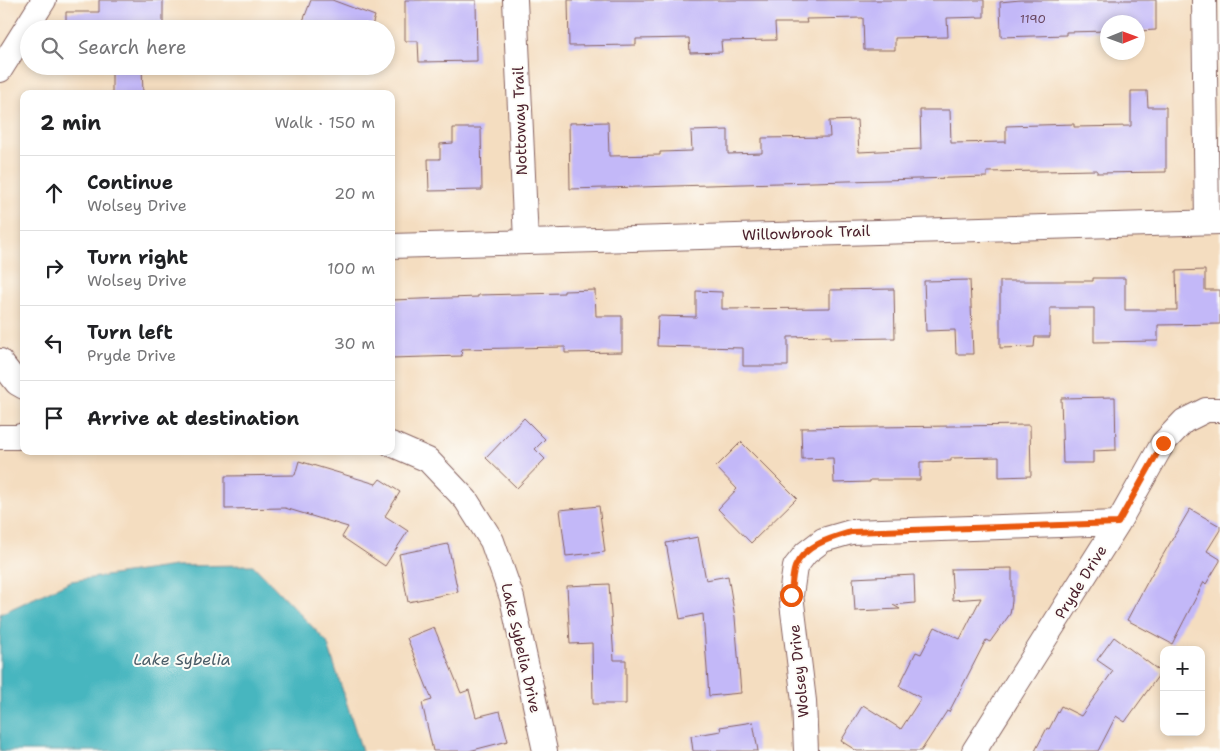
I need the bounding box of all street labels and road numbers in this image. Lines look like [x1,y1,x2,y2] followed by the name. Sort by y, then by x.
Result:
[508,66,532,176] street label: Nottoway Trail
[742,221,871,245] street label: Willowbrook Trail
[1050,541,1112,623] street label: Pryde Drive
[496,581,546,715] street label: Lake Sybelia Drive
[784,623,814,719] street label: Wolsey Drive

